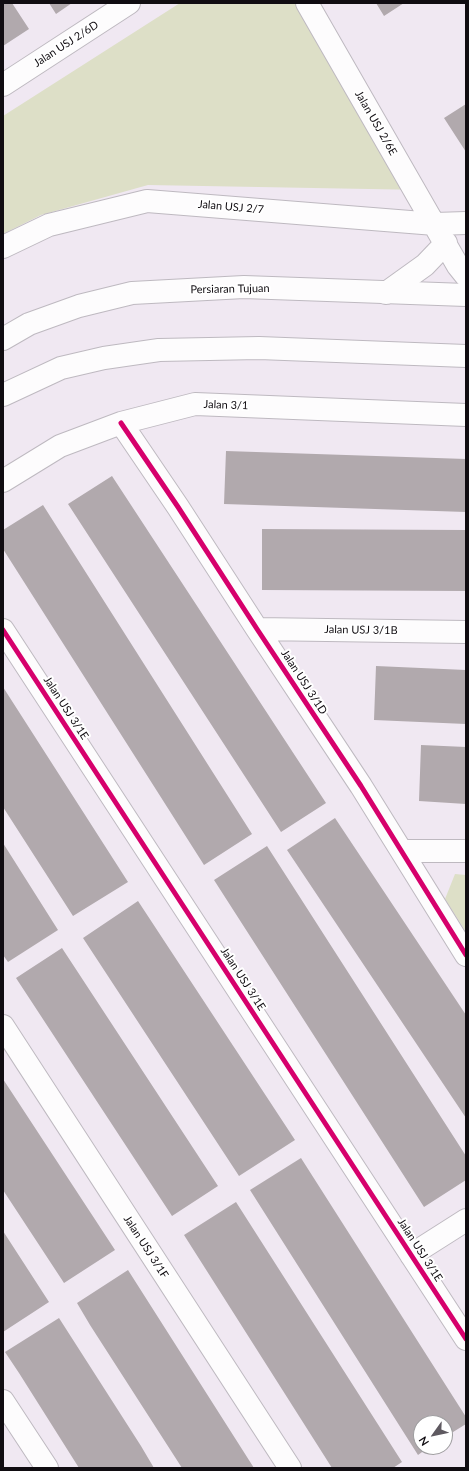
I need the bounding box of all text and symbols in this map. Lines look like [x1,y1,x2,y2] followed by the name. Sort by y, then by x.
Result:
[31,18,101,70] street label: Jalan USJ 2/6D
[352,88,400,158] street label: Jalan USJ 2/6E
[197,198,265,216] street label: Jalan USJ 2/7
[190,282,270,296] street label: Persiaran Tujuan
[203,398,249,412] street label: Jalan 3/1
[324,623,398,637] street label: Jalan USJ 3/1B
[278,647,330,717] street label: Jalan USJ 3/1D
[41,674,91,742] street label: Jalan USJ 3/1E
[218,945,268,1013] street label: Jalan USJ 3/1E
[121,1213,171,1281] street label: Jalan USJ 3/1F
[395,1216,445,1284] street label: Jalan USJ 3/1E
[413,1415,453,1455] north arrow
[416,1434,431,1448] text: N

